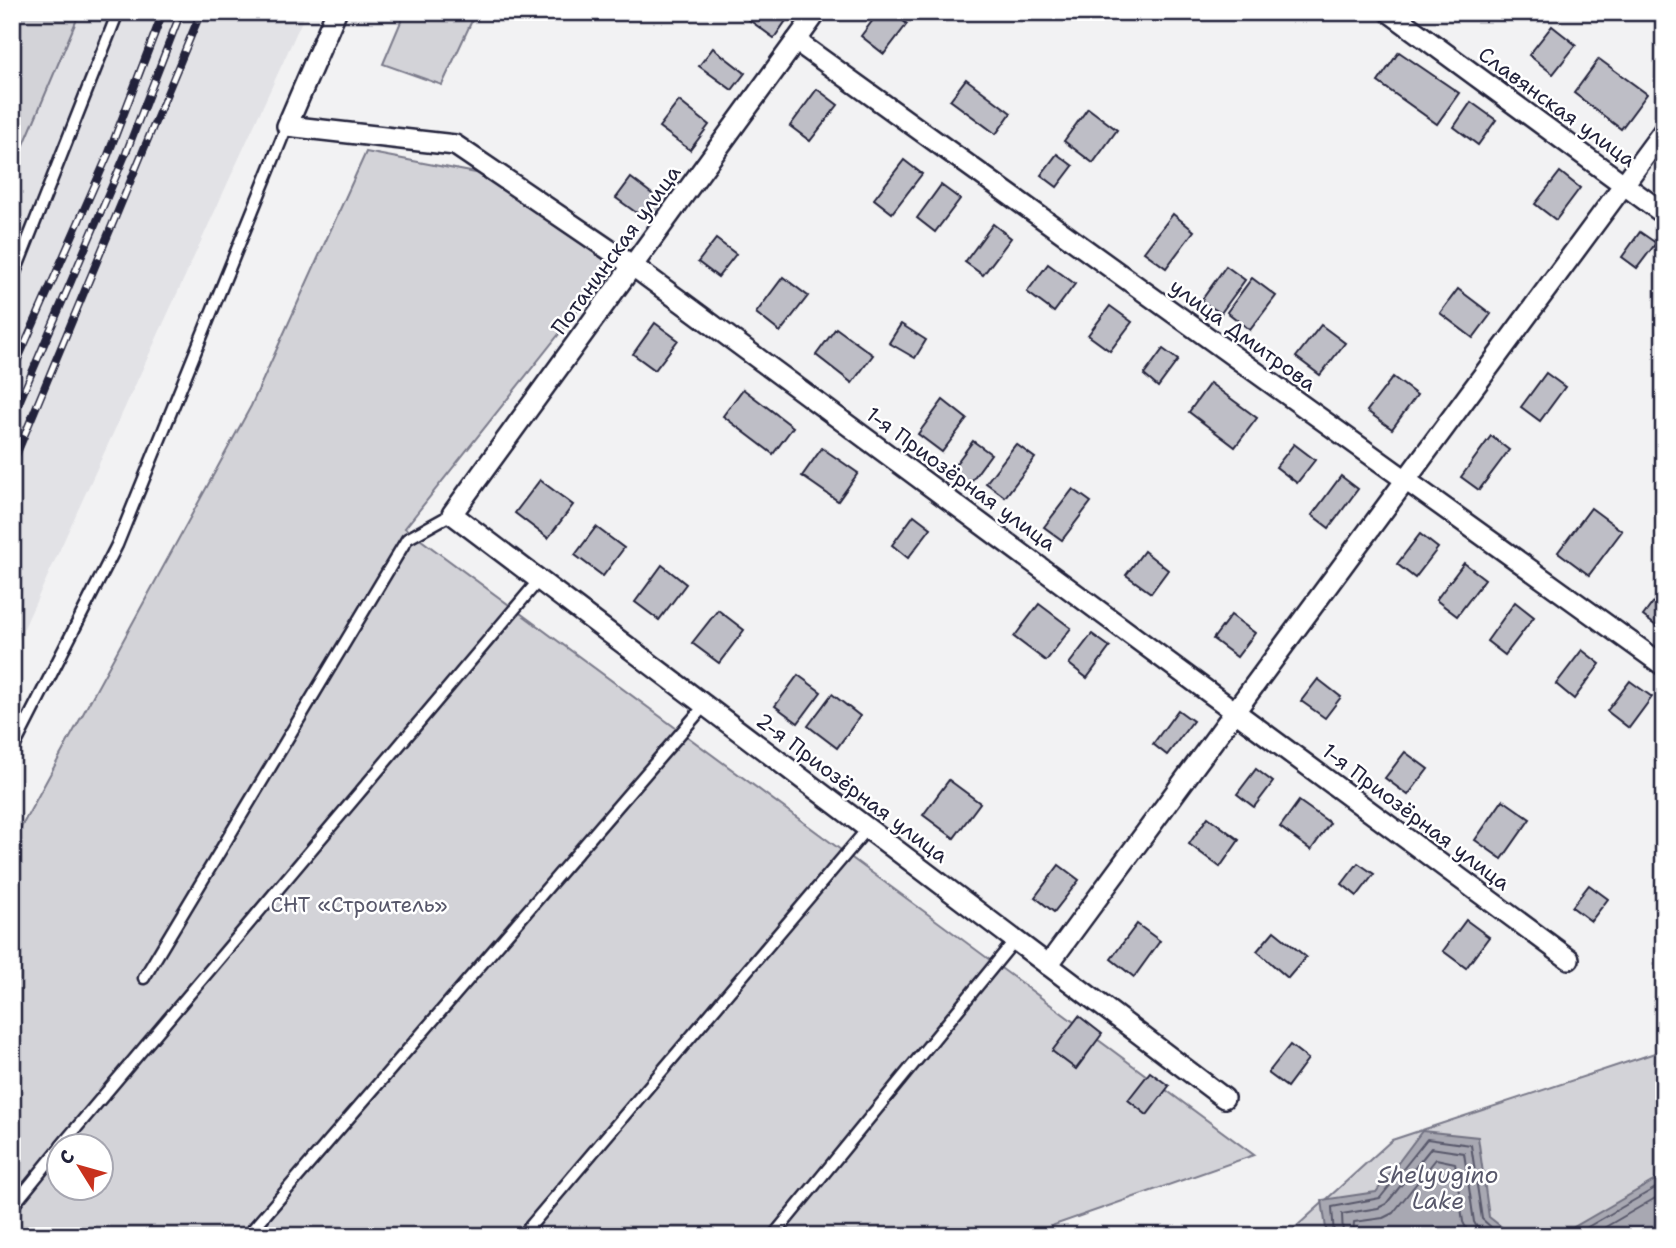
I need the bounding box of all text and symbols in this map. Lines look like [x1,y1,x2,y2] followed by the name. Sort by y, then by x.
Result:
[1473,40,1641,174] street label: Славянская улица
[545,159,687,341] street label: Потанинская улица
[1164,272,1322,398] street label: улица Дмитрова
[860,400,1062,558] street label: 1-я Приозёрная улица
[750,706,954,870] street label: 2-я Приозёрная улица
[1316,737,1516,897] street label: 1-я Приозёрная улица
[271,891,447,919] park label: СНТ «Строитель»
[46,1132,116,1202] north arrow
[53,1145,80,1169] text: С
[1378,1160,1498,1216] water label: Shelyugino Lake

